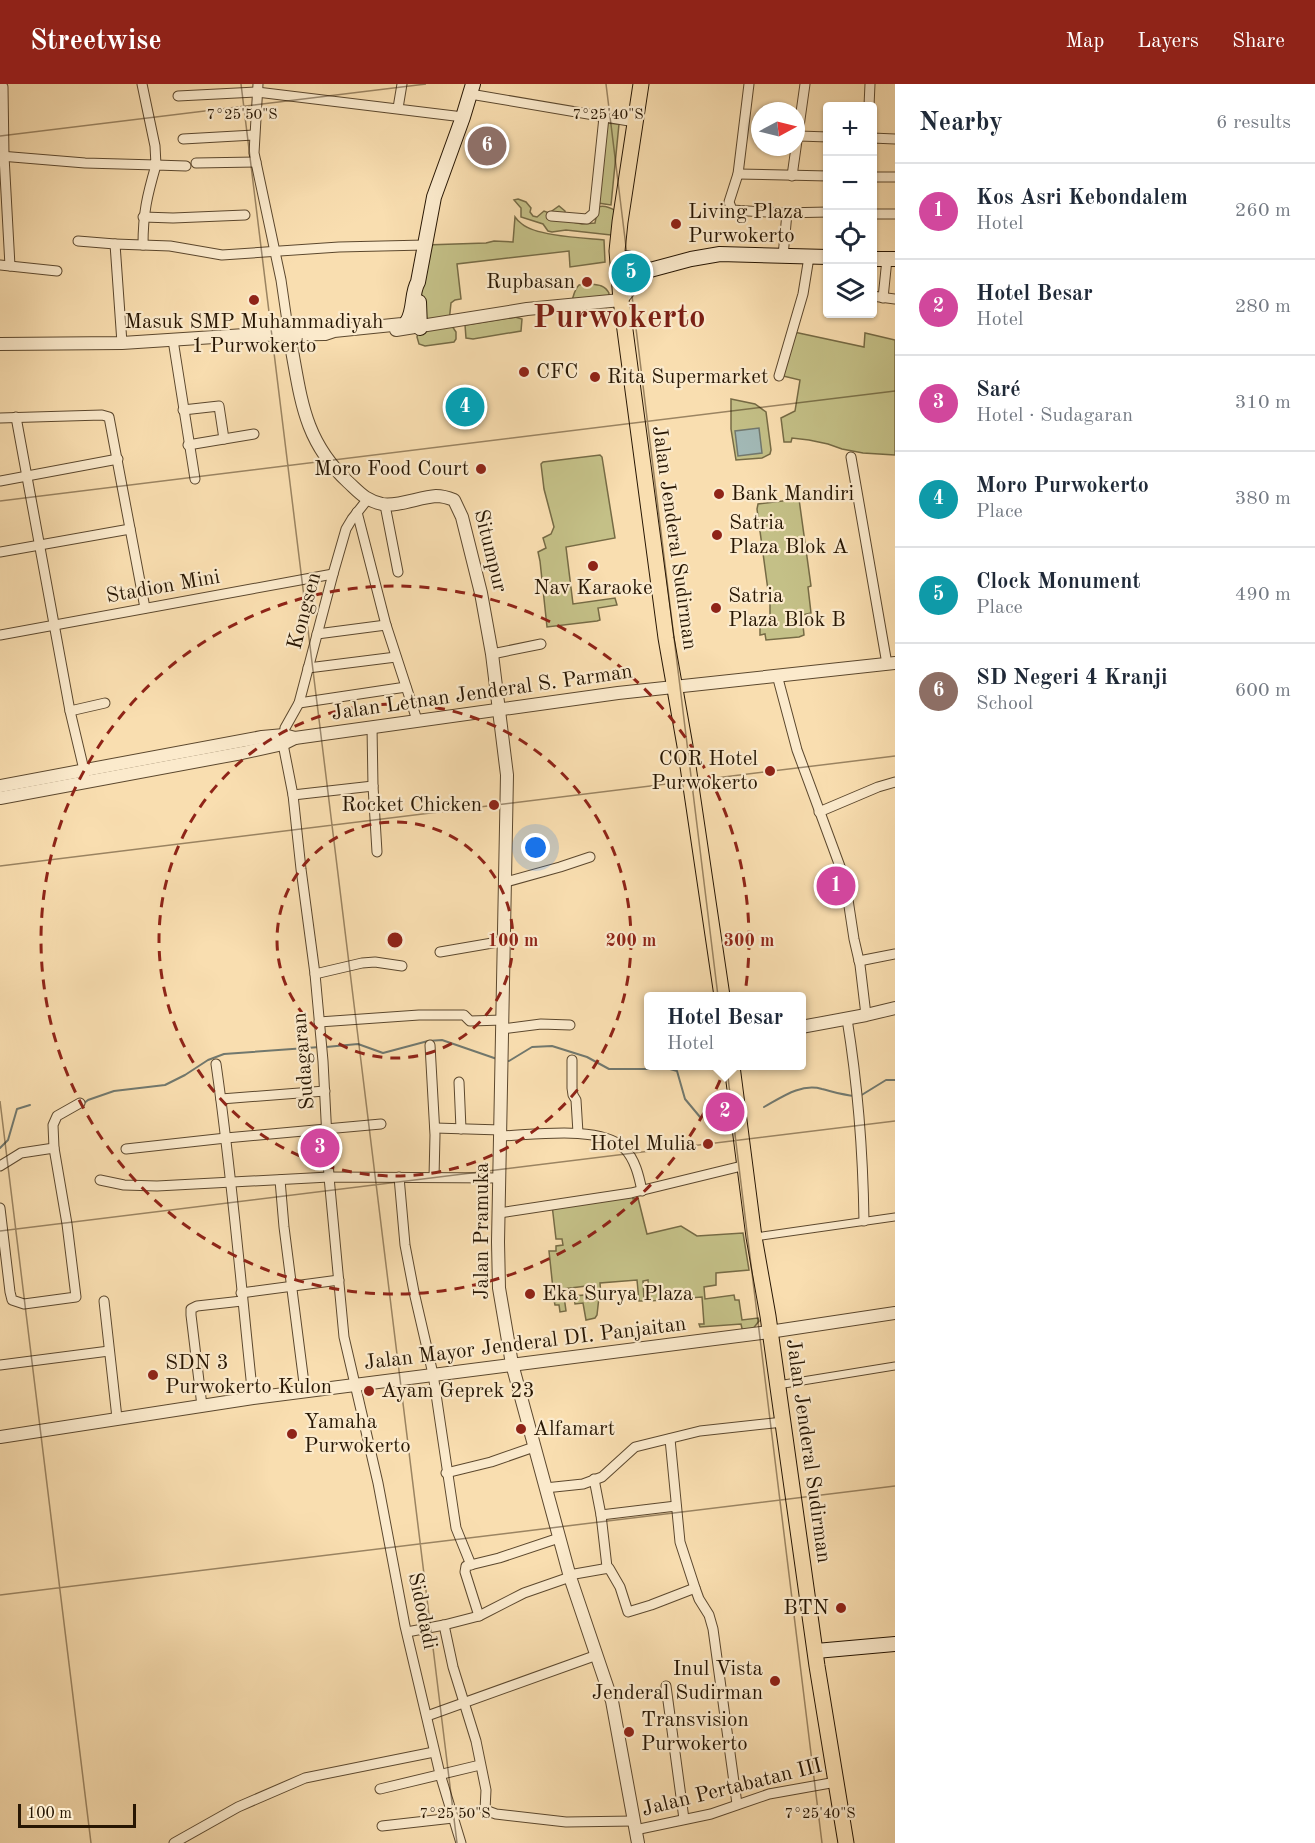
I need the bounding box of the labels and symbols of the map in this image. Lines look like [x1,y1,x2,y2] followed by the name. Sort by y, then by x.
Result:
[751,102,805,156] north arrow
[206,108,278,123] text: 7°25'50"S
[572,108,644,123] text: 7°25'40"S
[468,124,506,168] pin: 6
[688,202,803,247] place label: Living Plaza Purwokerto
[669,217,683,231] marker: Living Plaza Purwokerto
[612,250,650,296] pin: 5
[486,272,575,293] place label: Rupbasan
[580,275,594,289] marker: Rupbasan
[247,293,261,307] marker: Masuk SMP Muhammadiyah 1 Purwokerto
[532,302,706,335] district label: Purwokerto
[124,312,384,357] place label: Masuk SMP Muhammadiyah 1 Purwokerto
[536,362,578,383] place label: CFC
[517,365,531,379] marker: CFC
[607,367,768,388] place label: Rita Supermarket
[588,370,602,384] marker: Rita Supermarket
[446,384,484,430] pin: 4
[648,424,700,652] street label: Jalan Jenderal Sudirman
[314,459,469,480] place label: Moro Food Court
[474,462,488,476] marker: Moro Food Court
[731,484,854,505] place label: Bank Mandiri
[712,487,726,501] marker: Bank Mandiri
[470,507,511,595] street label: Situmpur
[729,513,848,558] place label: Satria Plaza Blok A
[710,528,724,542] marker: Satria Plaza Blok A
[586,559,600,573] marker: Nav Karaoke
[104,567,222,607] street label: Stadion Mini
[285,570,325,652] street label: Kongsen
[533,578,653,599] place label: Nav Karaoke
[728,586,846,631] place label: Satria Plaza Blok B
[709,601,723,615] marker: Satria Plaza Blok B
[330,661,634,725] street label: Jalan Letnan Jenderal S. Parman
[651,749,758,794] place label: COR Hotel Purwokerto
[763,764,777,778] marker: COR Hotel Purwokerto
[341,795,482,816] place label: Rocket Chicken
[487,798,501,812] marker: Rocket Chicken
[521,833,550,862] your location
[816,864,856,908] pin: 1
[385,930,405,950] centre of rings
[488,932,538,950] text: 100 m
[606,932,656,950] text: 200 m
[724,932,774,950] text: 300 m
[289,1011,319,1111] street label: Sudagaran
[706,1090,744,1134] pin: 2
[300,1126,340,1170] pin: 3
[590,1134,696,1155] place label: Hotel Mulia
[701,1137,715,1151] marker: Hotel Mulia
[472,1162,493,1300] street label: Jalan Pramuka
[542,1284,693,1305] place label: Eka Surya Plaza
[523,1287,537,1301] marker: Eka Surya Plaza
[363,1314,687,1374] street label: Jalan Mayor Jenderal DI. Panjaitan
[782,1337,834,1565] street label: Jalan Jenderal Sudirman
[165,1353,332,1398] place label: SDN 3 Purwokerto Kulon
[146,1368,160,1382] marker: SDN 3 Purwokerto Kulon
[381,1381,535,1402] place label: Ayam Geprek 23
[362,1384,376,1398] marker: Ayam Geprek 23
[304,1412,411,1457] place label: Yamaha Purwokerto
[533,1419,615,1440] place label: Alfamart
[514,1422,528,1436] marker: Alfamart
[285,1427,299,1441] marker: Yamaha Purwokerto
[404,1571,440,1651] street label: Sidodadi
[783,1598,829,1619] place label: BTN
[834,1601,848,1615] marker: BTN
[592,1659,763,1704] place label: Inul Vista Jenderal Sudirman
[768,1674,782,1688] marker: Inul Vista Jenderal Sudirman
[641,1710,749,1755] place label: Transvision Purwokerto
[622,1725,636,1739] marker: Transvision Purwokerto
[640,1755,824,1821] street label: Jalan Pertabatan III
[18,1801,136,1828] scale bar
[419,1807,491,1822] text: 7°25'50"S
[784,1807,856,1822] text: 7°25'40"S

